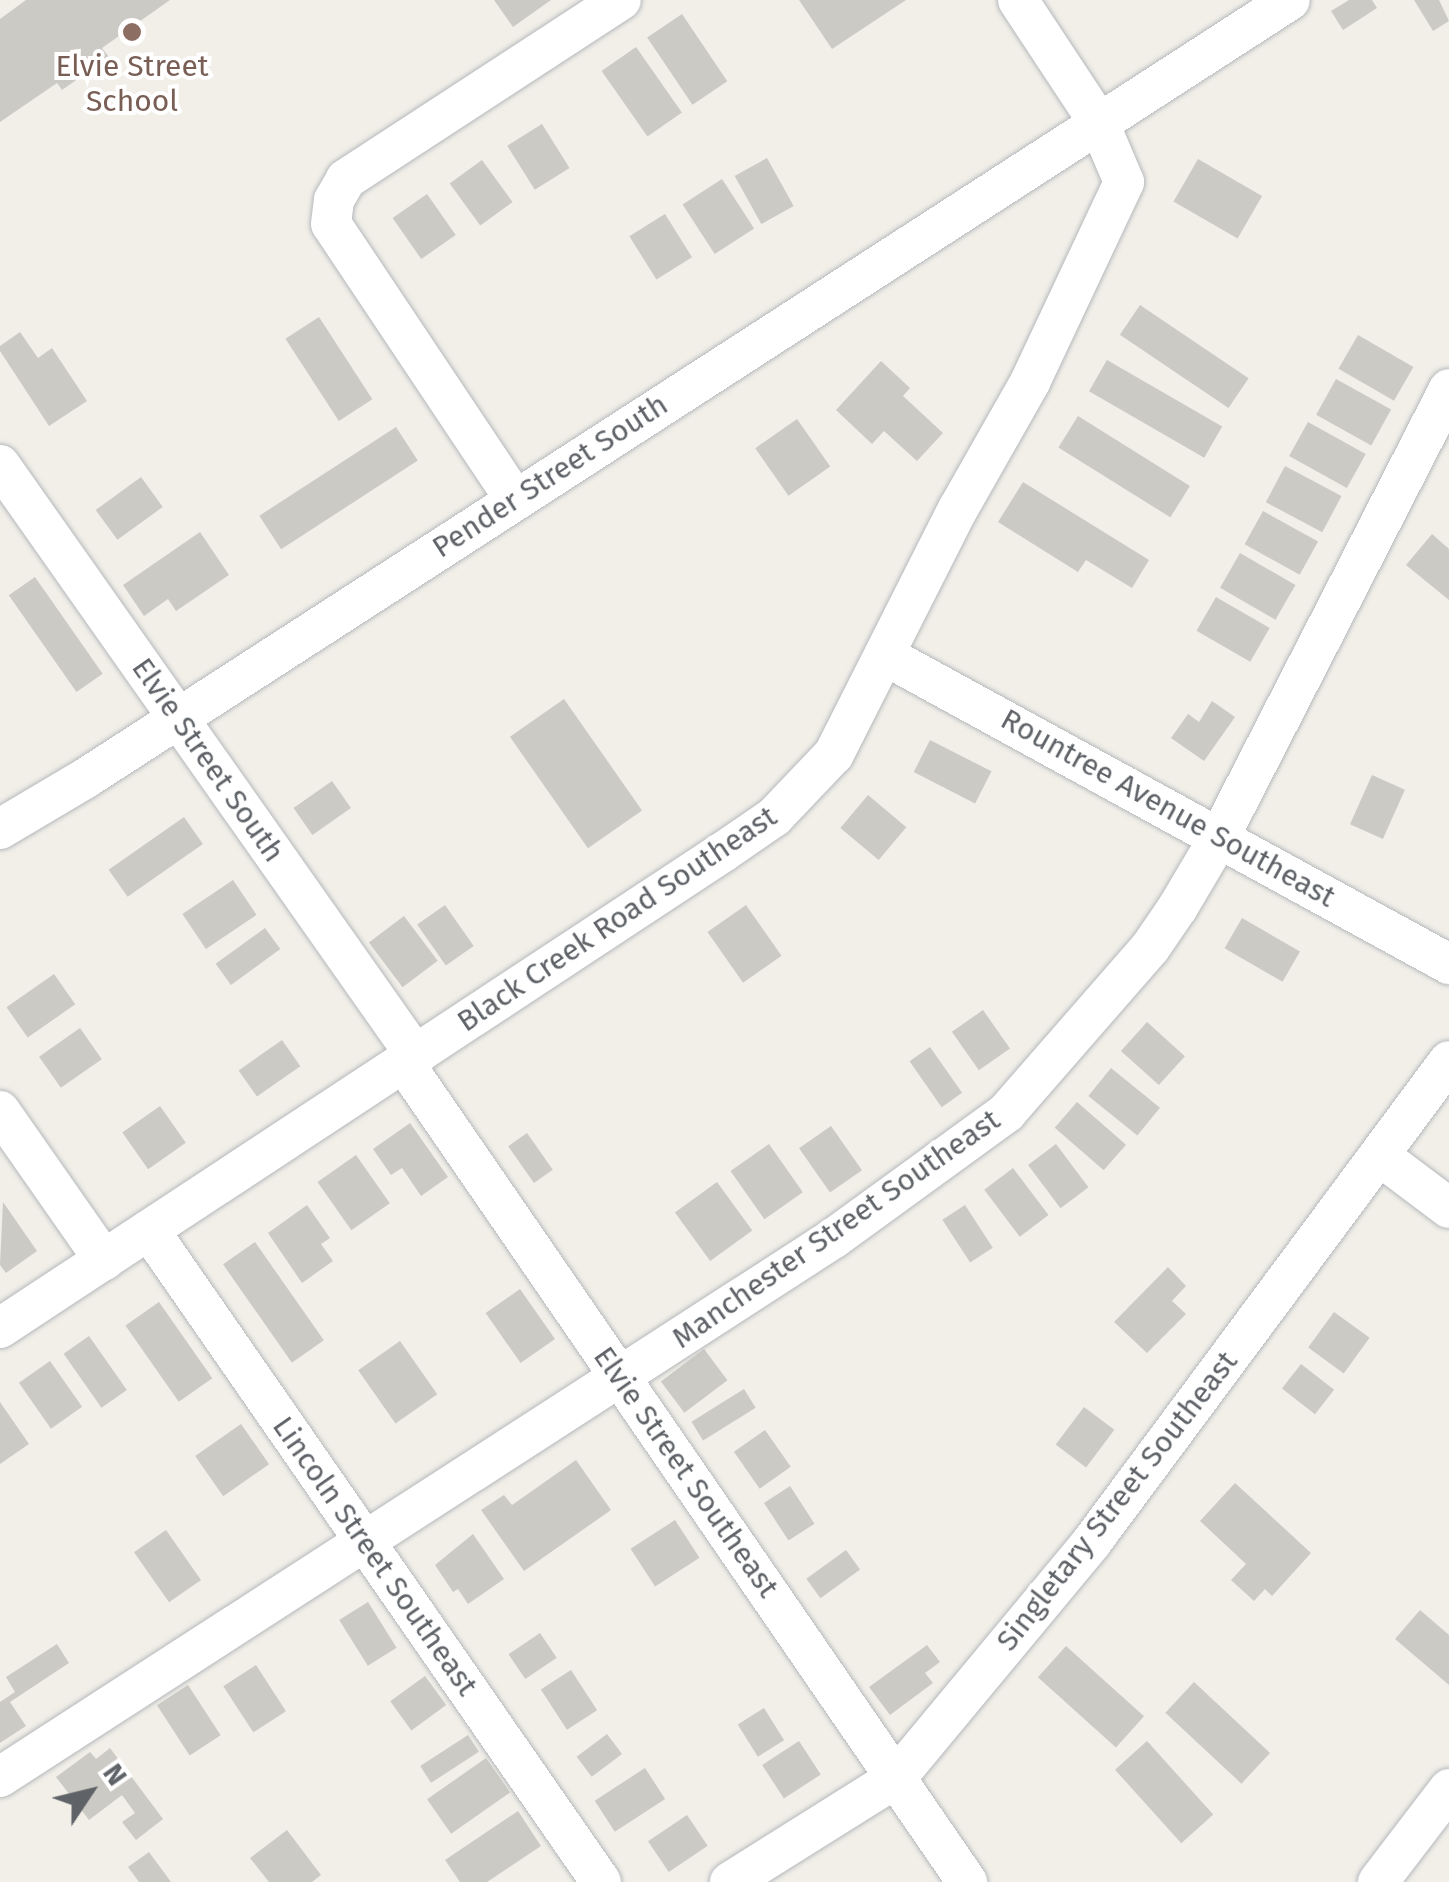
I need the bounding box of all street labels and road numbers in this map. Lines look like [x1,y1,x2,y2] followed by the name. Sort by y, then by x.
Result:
[426,386,674,566] street label: Pender Street South
[124,651,292,869] street label: Elvie Street South
[995,701,1341,915] street label: Rountree Avenue Southeast
[450,798,784,1040] street label: Black Creek Road Southeast
[665,1102,1007,1356] street label: Manchester Street Southeast
[586,1340,786,1604] street label: Elvie Street Southeast
[989,1344,1245,1658] street label: Singletary Street Southeast
[265,1409,485,1703] street label: Lincoln Street Southeast

